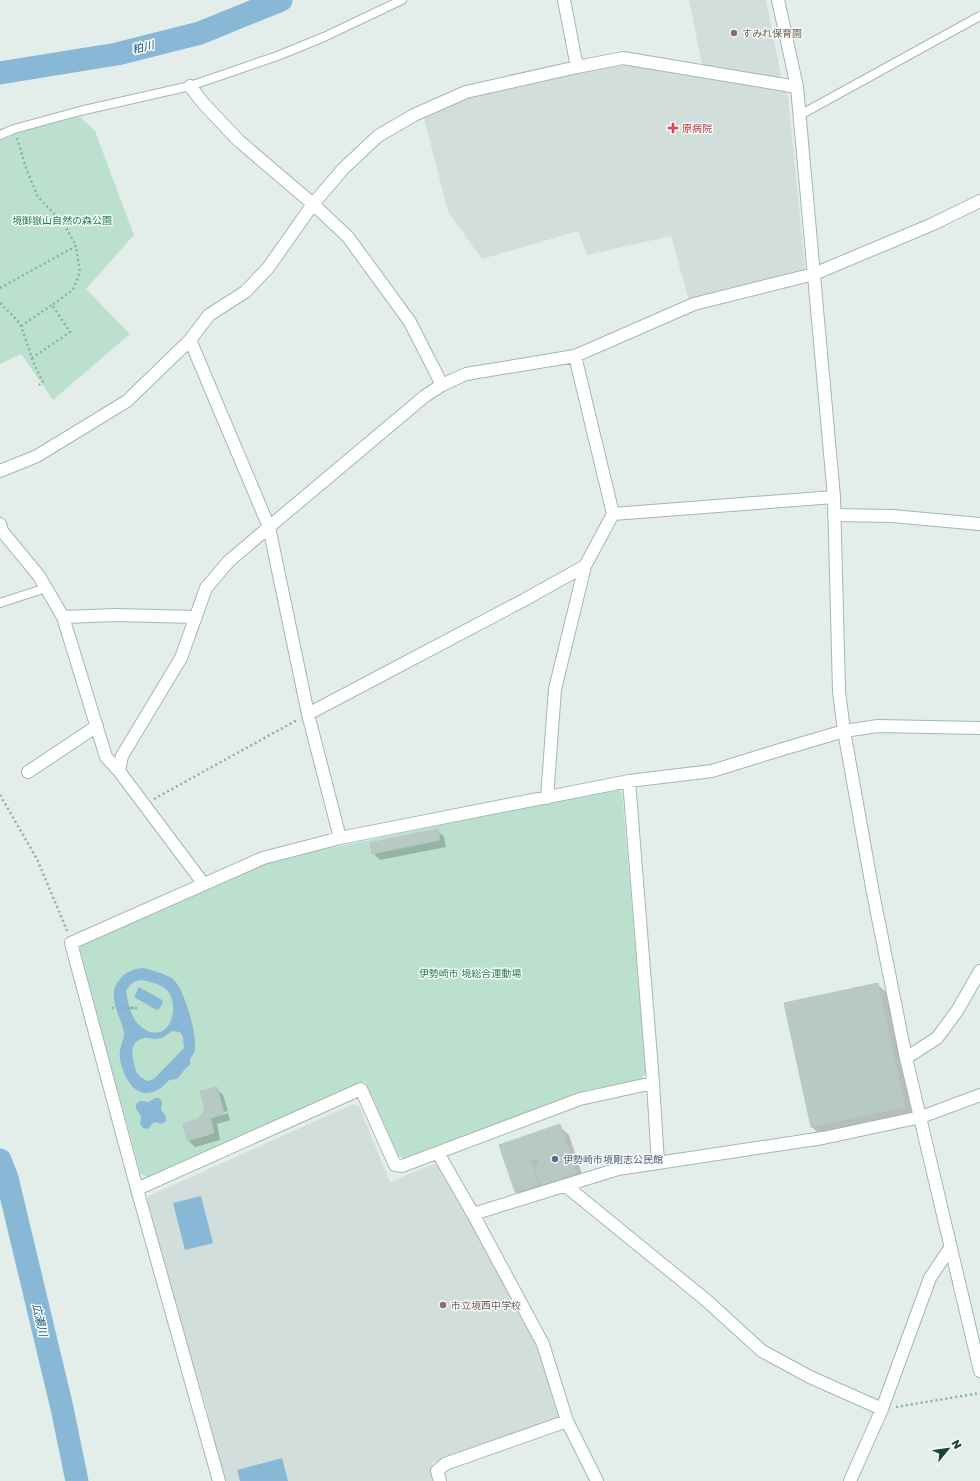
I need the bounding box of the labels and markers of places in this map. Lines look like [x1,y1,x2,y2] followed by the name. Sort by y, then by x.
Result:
[742,27,802,39] place label: すみれ保育園
[729,28,739,38] marker: すみれ保育園
[667,122,679,134] marker: 原病院
[682,122,712,134] place label: 原病院
[563,1153,663,1165] place label: 伊勢崎市境剛志公民館
[550,1154,560,1164] marker: 伊勢崎市境剛志公民館
[451,1299,521,1311] place label: 市立境西中学校
[438,1300,448,1310] marker: 市立境西中学校

